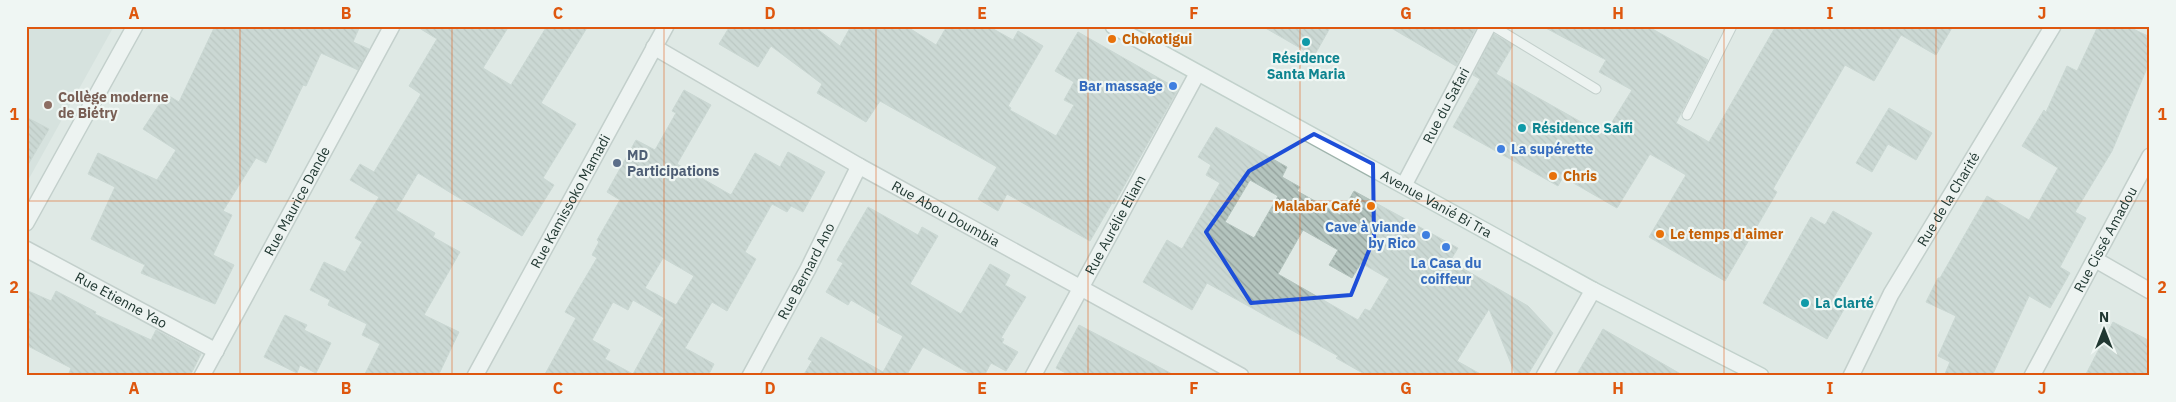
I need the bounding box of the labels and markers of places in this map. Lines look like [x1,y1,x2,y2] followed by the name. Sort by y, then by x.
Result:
[1122,30,1192,48] place label: Chokotigui
[1106,33,1118,45] marker: Chokotigui
[1300,36,1312,48] marker: Résidence Santa Maria
[1267,49,1345,83] place label: Résidence Santa Maria
[1079,77,1163,95] place label: Bar massage
[1167,80,1179,92] marker: Bar massage
[58,88,169,122] place label: Collège moderne de Biétry
[42,99,54,111] marker: Collège moderne de Biétry
[1532,119,1633,137] place label: Résidence Saifi
[1516,122,1528,134] marker: Résidence Saifi
[1511,140,1594,158] place label: La supérette
[1495,143,1507,155] marker: La supérette
[627,146,719,180] place label: MD Participations
[611,157,623,169] marker: MD Participations
[1563,167,1597,185] place label: Chris
[1547,170,1559,182] marker: Chris
[1274,197,1361,215] place label: Malabar Café
[1365,200,1377,212] marker: Malabar Café
[1325,218,1416,252] place label: Cave à viande by Rico
[1670,225,1784,243] place label: Le temps d'aimer
[1654,228,1666,240] marker: Le temps d'aimer
[1420,229,1432,241] marker: Cave à viande by Rico
[1440,241,1452,253] marker: La Casa du coiffeur
[1410,254,1482,288] place label: La Casa du coiffeur
[1815,294,1874,312] place label: La Clarté
[1799,297,1811,309] marker: La Clarté

